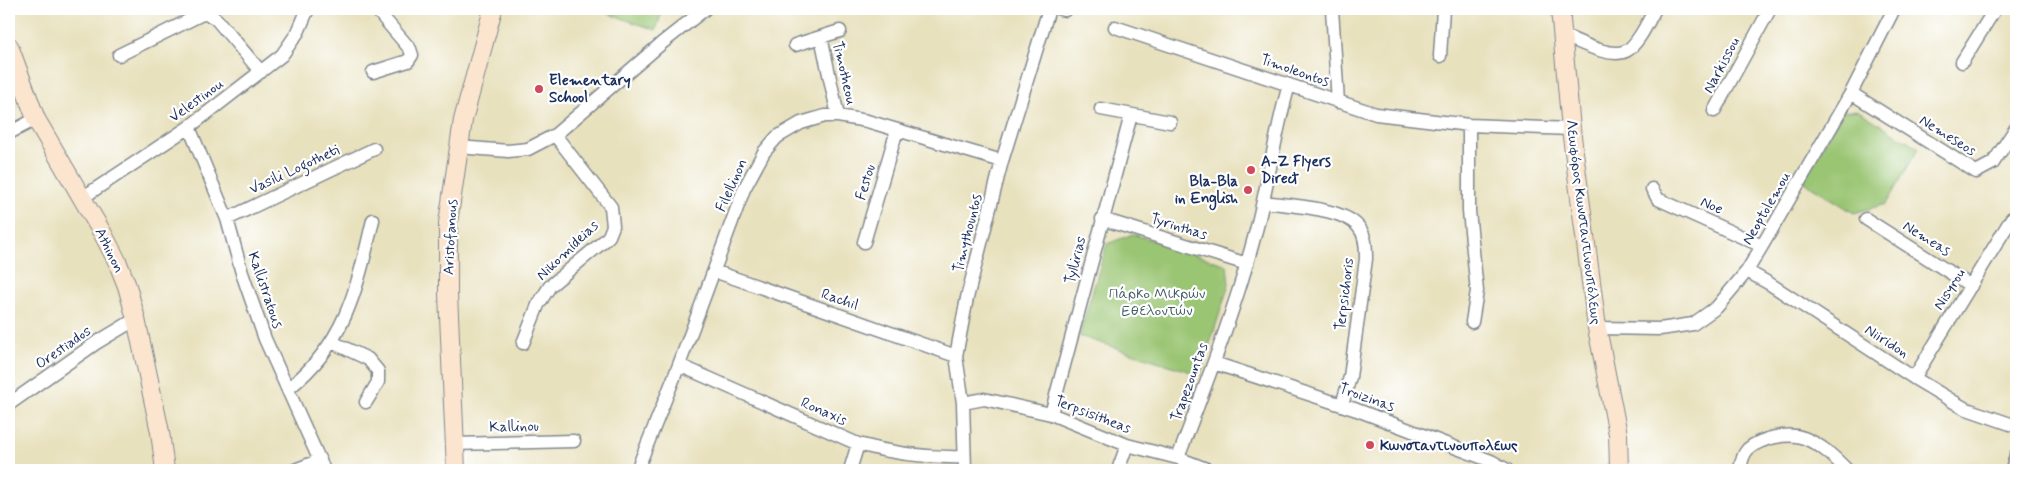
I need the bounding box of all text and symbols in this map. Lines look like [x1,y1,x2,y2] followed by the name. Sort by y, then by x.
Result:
[1699,34,1745,97] street label: Narkissou
[827,39,861,107] street label: Timotheou
[1258,50,1332,92] street label: Timoleontos
[549,71,631,108] place label: Elementary School
[165,74,228,127] street label: Velestinou
[533,83,545,95] marker: Elementary School
[1915,111,1980,161] street label: Nemeseos
[1560,118,1606,326] street label: Λεωφόρος Κωνσταντινουπόλεως
[246,140,343,200] street label: Vasili Logotheti
[1261,152,1331,189] place label: A-Z Flyers Direct
[711,156,752,215] street label: Filellinon
[851,162,881,203] street label: Festou
[1245,164,1257,176] marker: A-Z Flyers Direct
[1738,168,1796,249] street label: Neoptolemou
[1175,172,1238,211] place label: Bla-Bla in English
[1242,184,1254,196] marker: Bla-Bla in English
[949,192,987,275] street label: Timythountos
[1697,192,1726,220] street label: Noe
[439,199,463,275] street label: Aristofanous
[1148,209,1210,245] street label: Tyrinthas
[532,216,603,285] street label: Nikomideias
[1899,216,1954,261] street label: Nemeas
[90,224,129,276] street label: Athinon
[1060,234,1092,286] street label: Tyllirias
[243,249,288,331] street label: Kallistratous
[1331,256,1359,332] street label: Terpsichoris
[1929,265,1971,314] street label: Nisyrou
[818,284,861,316] street label: Rachil
[1109,284,1206,321] park label: Πάρκο Μικρών Εθελοντών
[1861,320,1912,363] street label: Niiridon
[32,321,96,374] street label: Orestiados
[1166,340,1214,425] street label: Trapezountas
[1336,379,1397,417] street label: Troizinas
[1052,391,1134,439] street label: Terpsisitheas
[797,393,850,431] street label: Ronaxis
[489,417,539,437] street label: Kallinou
[1380,436,1518,456] place label: Κωνσταντινουπολεως
[1364,439,1376,451] marker: Κωνσταντινουπολεως

